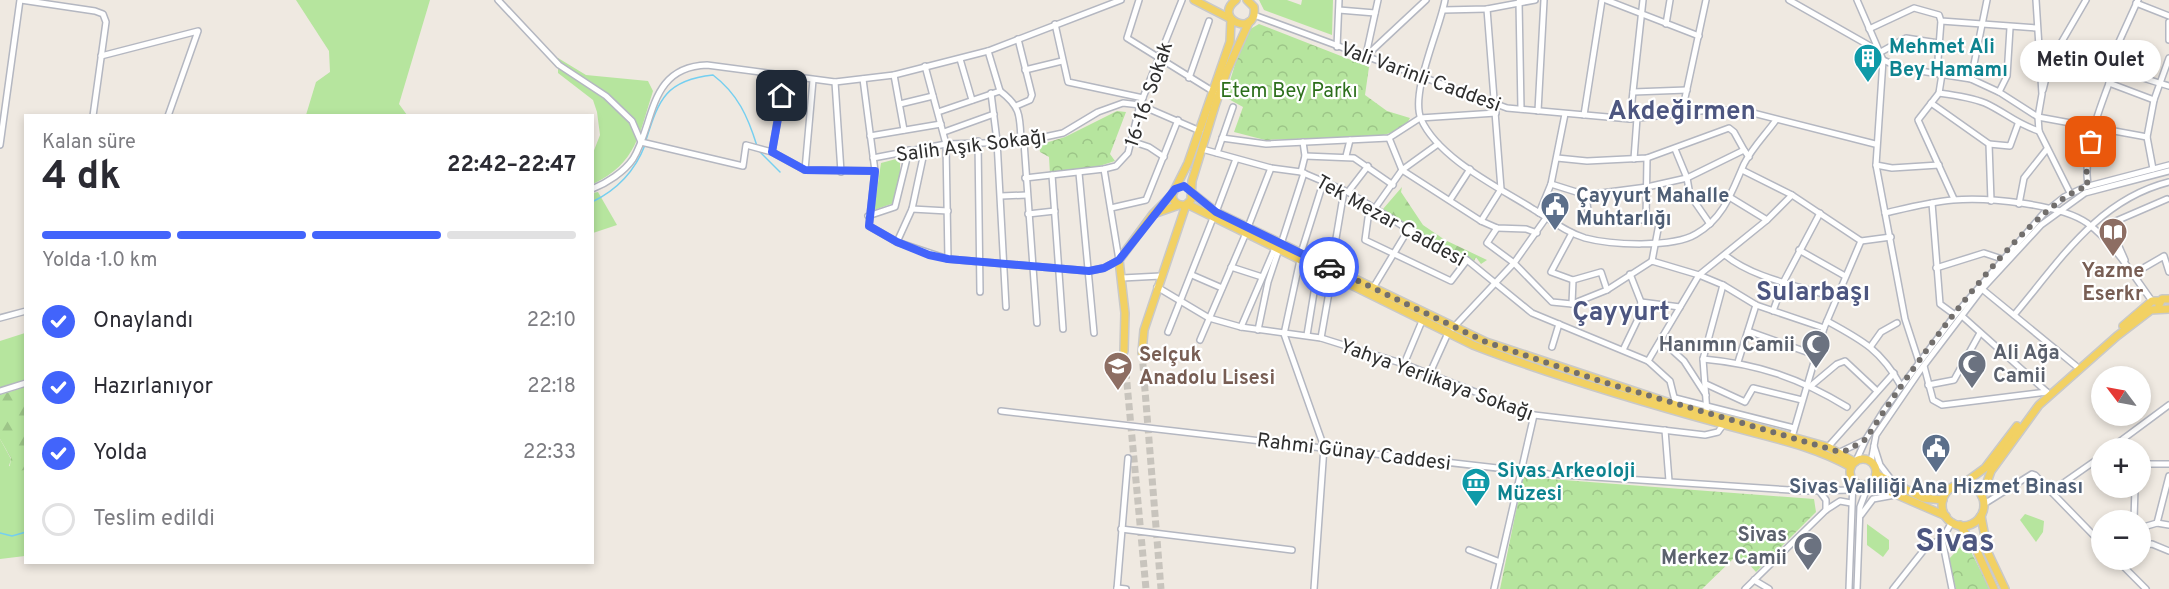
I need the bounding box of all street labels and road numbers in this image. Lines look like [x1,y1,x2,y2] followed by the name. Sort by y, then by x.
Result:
[1336,37,1504,119] street label: Vali Varinli Caddesi
[1120,38,1180,151] street label: 16-16. Sokak
[895,125,1048,169] street label: Salih Aşık Sokağı
[1311,170,1469,274] street label: Tek Mezar Caddesi
[1336,334,1537,428] street label: Yahya Yerlikaya Sokağı
[1255,428,1452,478] street label: Rahmi Günay Caddesi

